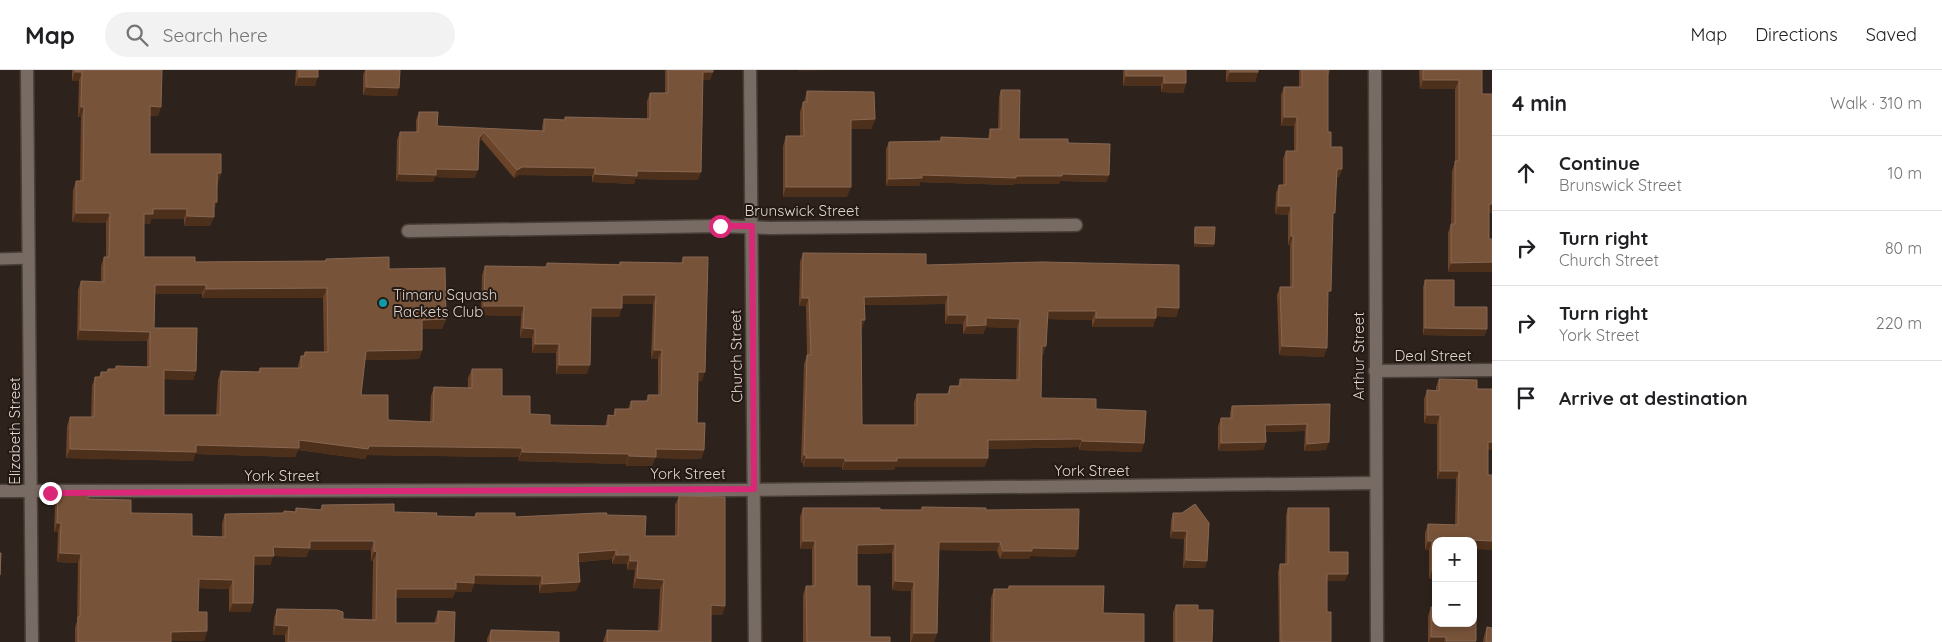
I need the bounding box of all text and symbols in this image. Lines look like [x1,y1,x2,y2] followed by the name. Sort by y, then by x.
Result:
[105,12,455,57] search box
[25,20,75,50] text: Map
[123,21,151,49] icon: search
[163,23,268,47] text: Search here
[1690,23,1727,46] text: Map
[1755,23,1838,46] text: Directions
[1866,23,1917,46] text: Saved
[1512,90,1567,116] text: 4 min
[1830,93,1922,113] text: Walk · 310 m
[1559,151,1640,175] text: Continue
[1512,159,1540,187] icon: ahead
[1888,163,1922,183] text: 10 m
[1559,175,1682,195] text: Brunswick Street
[744,201,860,220] street label: Brunswick Street
[709,215,732,238] route start
[1559,226,1648,250] text: Turn right
[1512,234,1540,262] icon: right
[1885,238,1922,258] text: 80 m
[1559,250,1659,270] text: Church Street
[393,285,497,321] place label: Timaru Squash Rackets Club
[377,297,389,309] marker: Timaru Squash Rackets Club
[1559,301,1648,325] text: Turn right
[726,309,746,403] street label: Church Street
[1512,309,1540,337] icon: right
[1349,312,1368,400] street label: Arthur Street
[1876,313,1922,333] text: 220 m
[1559,325,1640,345] text: York Street
[1394,346,1472,365] street label: Deal Street
[5,377,24,485] street label: Elizabeth Street
[1512,384,1540,412] icon: arrive
[1559,386,1748,410] text: Arrive at destination
[1054,461,1130,480] street label: York Street
[650,464,726,483] street label: York Street
[244,466,320,485] street label: York Street
[39,482,62,505] route end
[1432,537,1477,627] map controls
[1432,537,1477,582] button: +
[1432,582,1477,627] button: −

